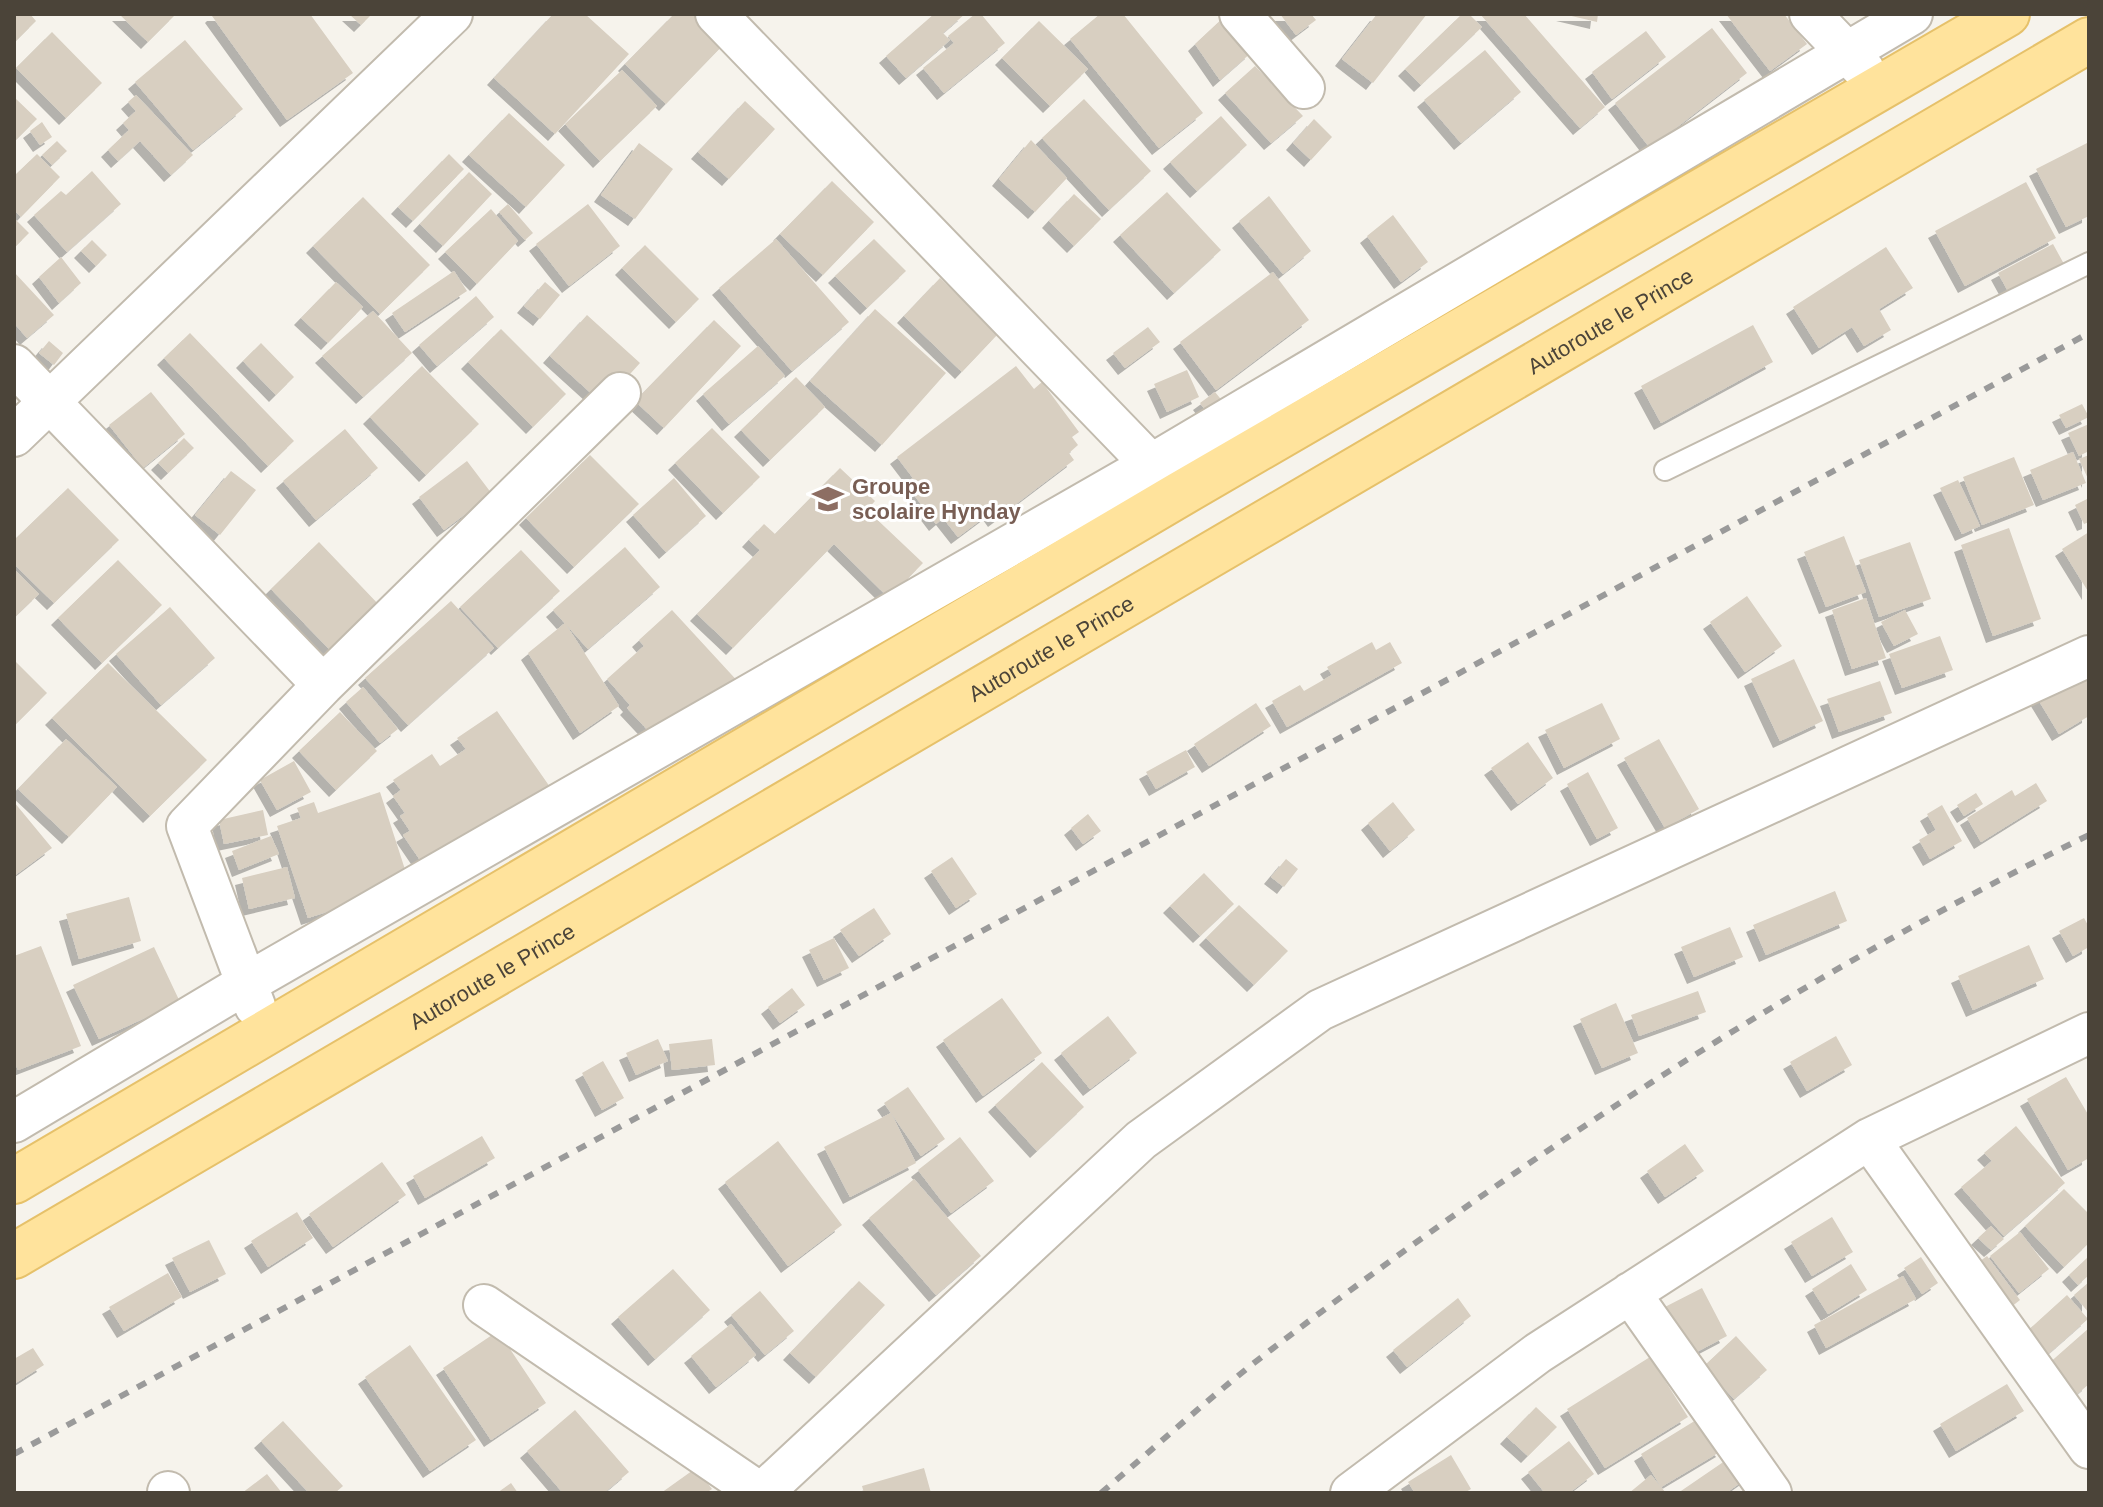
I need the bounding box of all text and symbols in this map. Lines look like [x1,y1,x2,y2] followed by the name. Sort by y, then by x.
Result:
[1523,263,1697,379] street label: Autoroute le Prince
[852,474,1022,524] place label: Groupe scolaire Hynday
[811,482,845,516] school or university icon: Groupe scolaire Hynday
[964,591,1138,707] street label: Autoroute le Prince
[405,918,579,1034] street label: Autoroute le Prince

